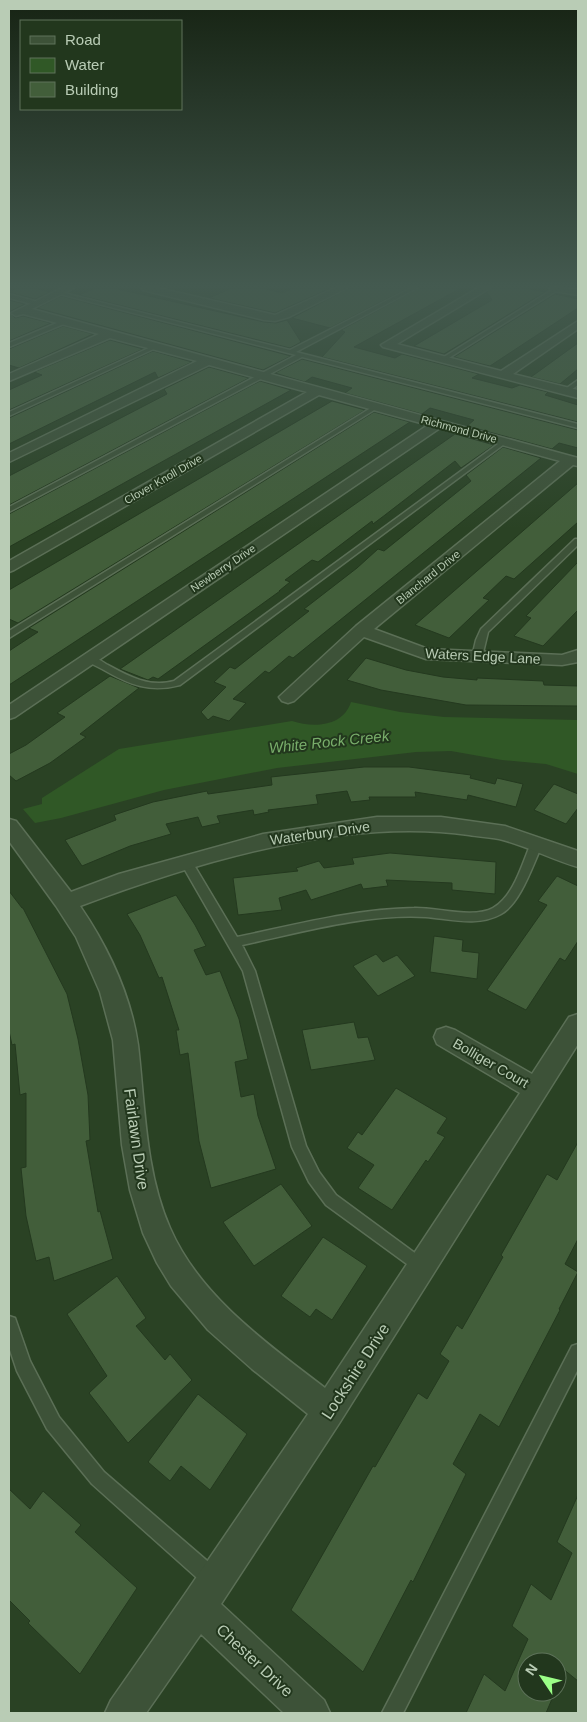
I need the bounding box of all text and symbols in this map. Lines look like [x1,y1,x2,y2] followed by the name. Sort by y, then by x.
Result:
[20,20,182,110] legend
[65,31,101,48] text: Road
[65,56,104,73] text: Water
[65,81,118,98] text: Building
[420,413,498,445] street label: Richmond Drive
[122,452,204,506] street label: Clover Knoll Drive
[188,542,258,594] street label: Newberry Drive
[394,548,462,606] street label: Blanchard Drive
[425,645,541,667] street label: Waters Edge Lane
[268,727,391,756] water label: White Rock Creek
[269,818,371,848] street label: Waterbury Drive
[450,1035,532,1091] street label: Bolliger Court
[121,1087,152,1191] street label: Fairlawn Drive
[318,1320,393,1422] street label: Lockshire Drive
[213,1621,296,1700] street label: Chester Drive
[517,1652,567,1702] north arrow
[522,1661,541,1678] text: N

